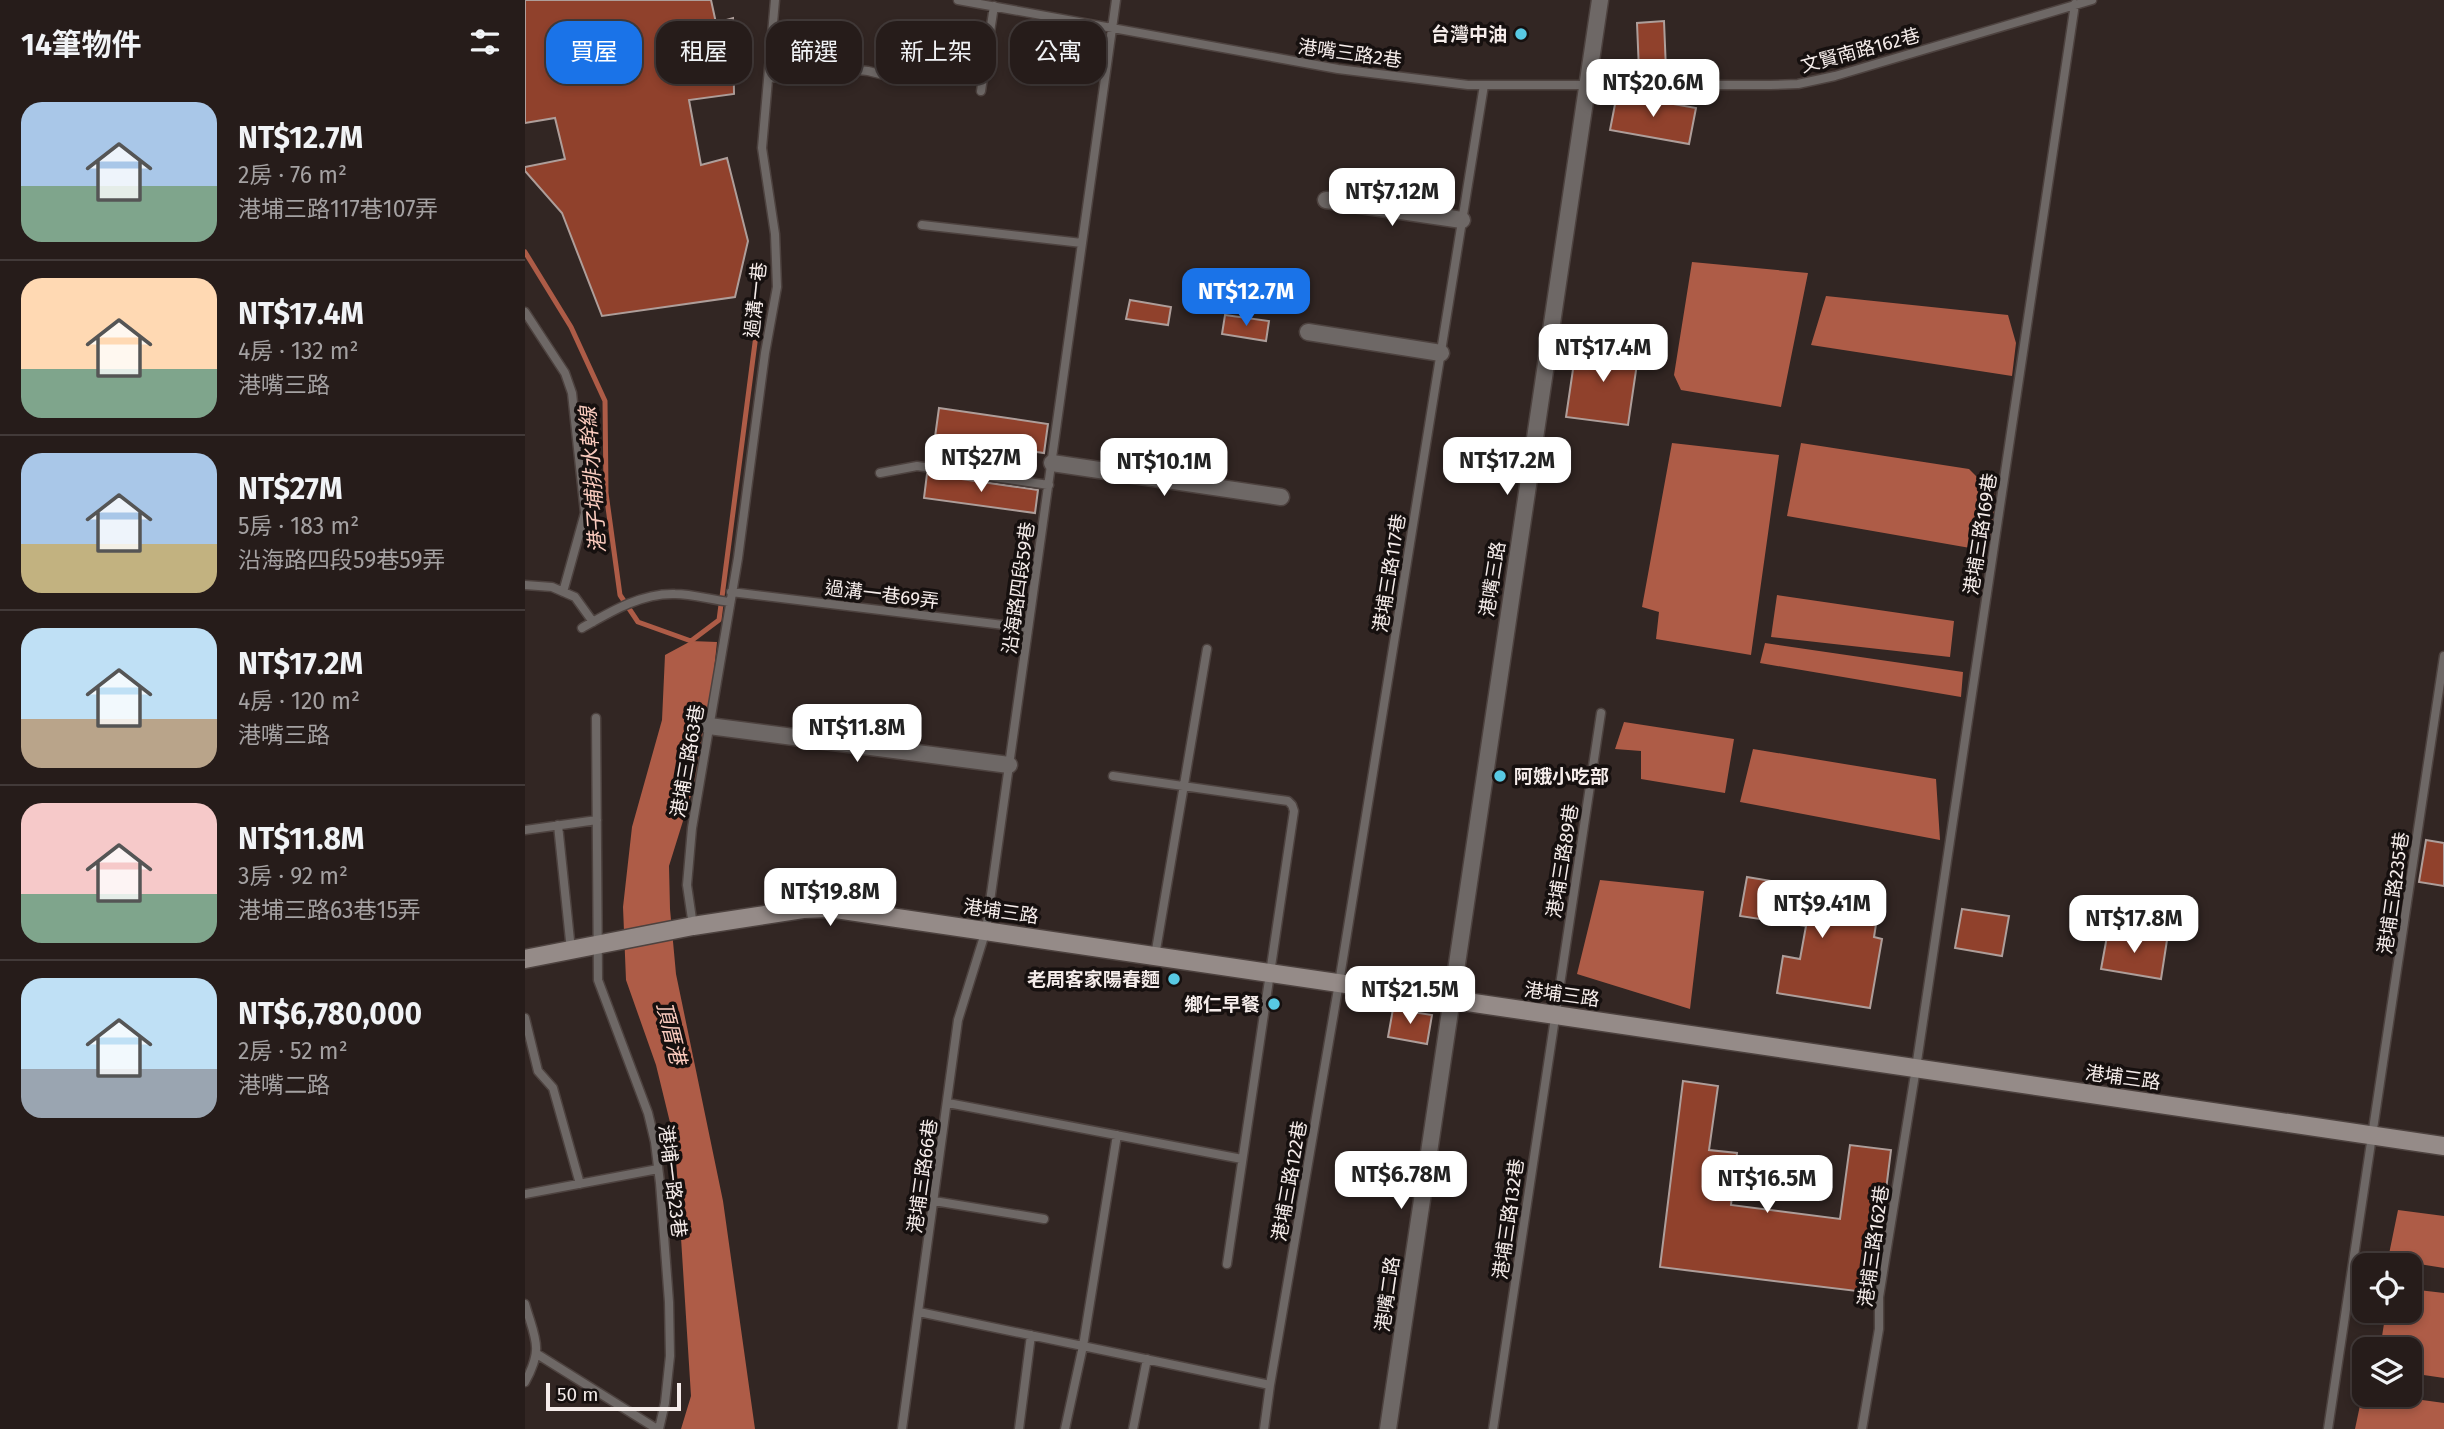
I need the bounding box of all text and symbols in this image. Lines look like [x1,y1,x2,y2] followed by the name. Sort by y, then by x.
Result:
[546,21,642,84] chip: 買屋
[656,21,752,84] chip: 租屋
[766,21,862,84] chip: 篩選
[876,21,996,84] chip: 新上架
[1010,21,1106,84] chip: 公寓
[466,23,504,61] icon: filters
[1431,23,1507,46] place label: 台灣中油
[1798,24,1922,77] street label: 文賢南路162巷
[1513,26,1529,42] marker: 台灣中油
[21,27,142,63] text: 14筆物件
[1297,35,1403,72] street label: 港嘴三路2巷
[1581,60,1725,119] pin: NT$20.6M
[1602,68,1704,96] text: NT$20.6M
[238,120,363,156] text: NT$12.7M
[77,130,161,214] icon: home
[238,161,347,189] text: 2房 · 76 m²
[1320,168,1464,228] pin: NT$7.12M
[1345,177,1439,205] text: NT$7.12M
[238,195,438,223] text: 港埔三路117巷107弄
[740,261,771,339] street label: 過溝一巷
[1174,268,1318,328] pin: NT$12.7M
[1198,277,1294,305] text: NT$12.7M
[238,296,364,332] text: NT$17.4M
[77,306,161,390] icon: home
[1531,324,1675,384] pin: NT$17.4M
[1555,333,1651,361] text: NT$17.4M
[238,337,358,365] text: 4房 · 132 m²
[238,371,330,399] text: 港嘴三路
[575,404,611,554] water label: 港子埔排水幹線
[924,434,1038,494] pin: NT$27M
[1092,438,1236,498] pin: NT$10.1M
[1435,438,1579,497] pin: NT$17.2M
[941,443,1021,471] text: NT$27M
[1459,446,1555,474] text: NT$17.2M
[1116,447,1212,475] text: NT$10.1M
[238,471,343,507] text: NT$27M
[1960,472,2001,597] street label: 港埔三路169巷
[77,481,161,565] icon: home
[238,512,359,540] text: 5房 · 183 m²
[1369,512,1410,634] street label: 港埔三路117巷
[998,521,1039,656] street label: 沿海路四段59巷
[1475,540,1510,618] street label: 港嘴三路
[238,546,446,574] text: 沿海路四段59巷59弄
[824,576,940,613] street label: 過溝一巷69弄
[238,646,363,682] text: NT$17.2M
[77,656,161,740] icon: home
[238,687,360,715] text: 4房 · 120 m²
[666,703,709,819] street label: 港埔三路63巷
[785,704,929,764] pin: NT$11.8M
[809,713,905,741] text: NT$11.8M
[238,721,330,749] text: 港嘴三路
[1514,765,1609,788] place label: 阿娥小吃部
[1492,768,1508,784] marker: 阿娥小吃部
[1542,802,1583,920] street label: 港埔三路89巷
[238,821,364,857] text: NT$11.8M
[2374,830,2413,956] street label: 港埔三路235巷
[77,831,161,915] icon: home
[238,862,348,890] text: 3房 · 92 m²
[758,869,902,928] pin: NT$19.8M
[780,877,880,905] text: NT$19.8M
[1750,880,1894,940] pin: NT$9.41M
[1773,889,1871,917] text: NT$9.41M
[962,895,1040,928] street label: 港埔三路
[2062,895,2206,955] pin: NT$17.8M
[238,896,421,924] text: 港埔三路63巷15弄
[2085,904,2183,932] text: NT$17.8M
[1338,967,1482,1026] pin: NT$21.5M
[1027,968,1160,991] place label: 老周客家陽春麵
[1166,971,1182,987] marker: 老周客家陽春麵
[1361,975,1459,1003] text: NT$21.5M
[1523,978,1601,1011] street label: 港埔三路
[1184,993,1260,1016] place label: 鄉仁早餐
[238,996,422,1032] text: NT$6,780,000
[1266,996,1282,1012] marker: 鄉仁早餐
[651,999,692,1070] water label: 頂厝港
[77,1006,161,1090] icon: home
[238,1037,348,1065] text: 2房 · 52 m²
[2084,1061,2162,1094] street label: 港埔三路
[238,1071,330,1099] text: 港嘴二路
[903,1117,942,1235] street label: 港埔三路66巷
[1268,1119,1311,1243] street label: 港埔三路122巷
[654,1123,691,1239] street label: 港埔一路23巷
[1329,1152,1473,1211] pin: NT$6.78M
[1695,1156,1839,1215] pin: NT$16.5M
[1489,1157,1528,1281] street label: 港埔三路132巷
[1351,1160,1451,1188] text: NT$6.78M
[1718,1164,1816,1192] text: NT$16.5M
[1854,1184,1893,1308] street label: 港埔三路162巷
[2352,1253,2422,1407] map controls
[2352,1253,2422,1323] button: locate
[1371,1255,1404,1333] street label: 港嘴二路
[2352,1337,2422,1407] button: layers
[546,1380,681,1412] scale bar
[557,1383,598,1406] text: 50 m

